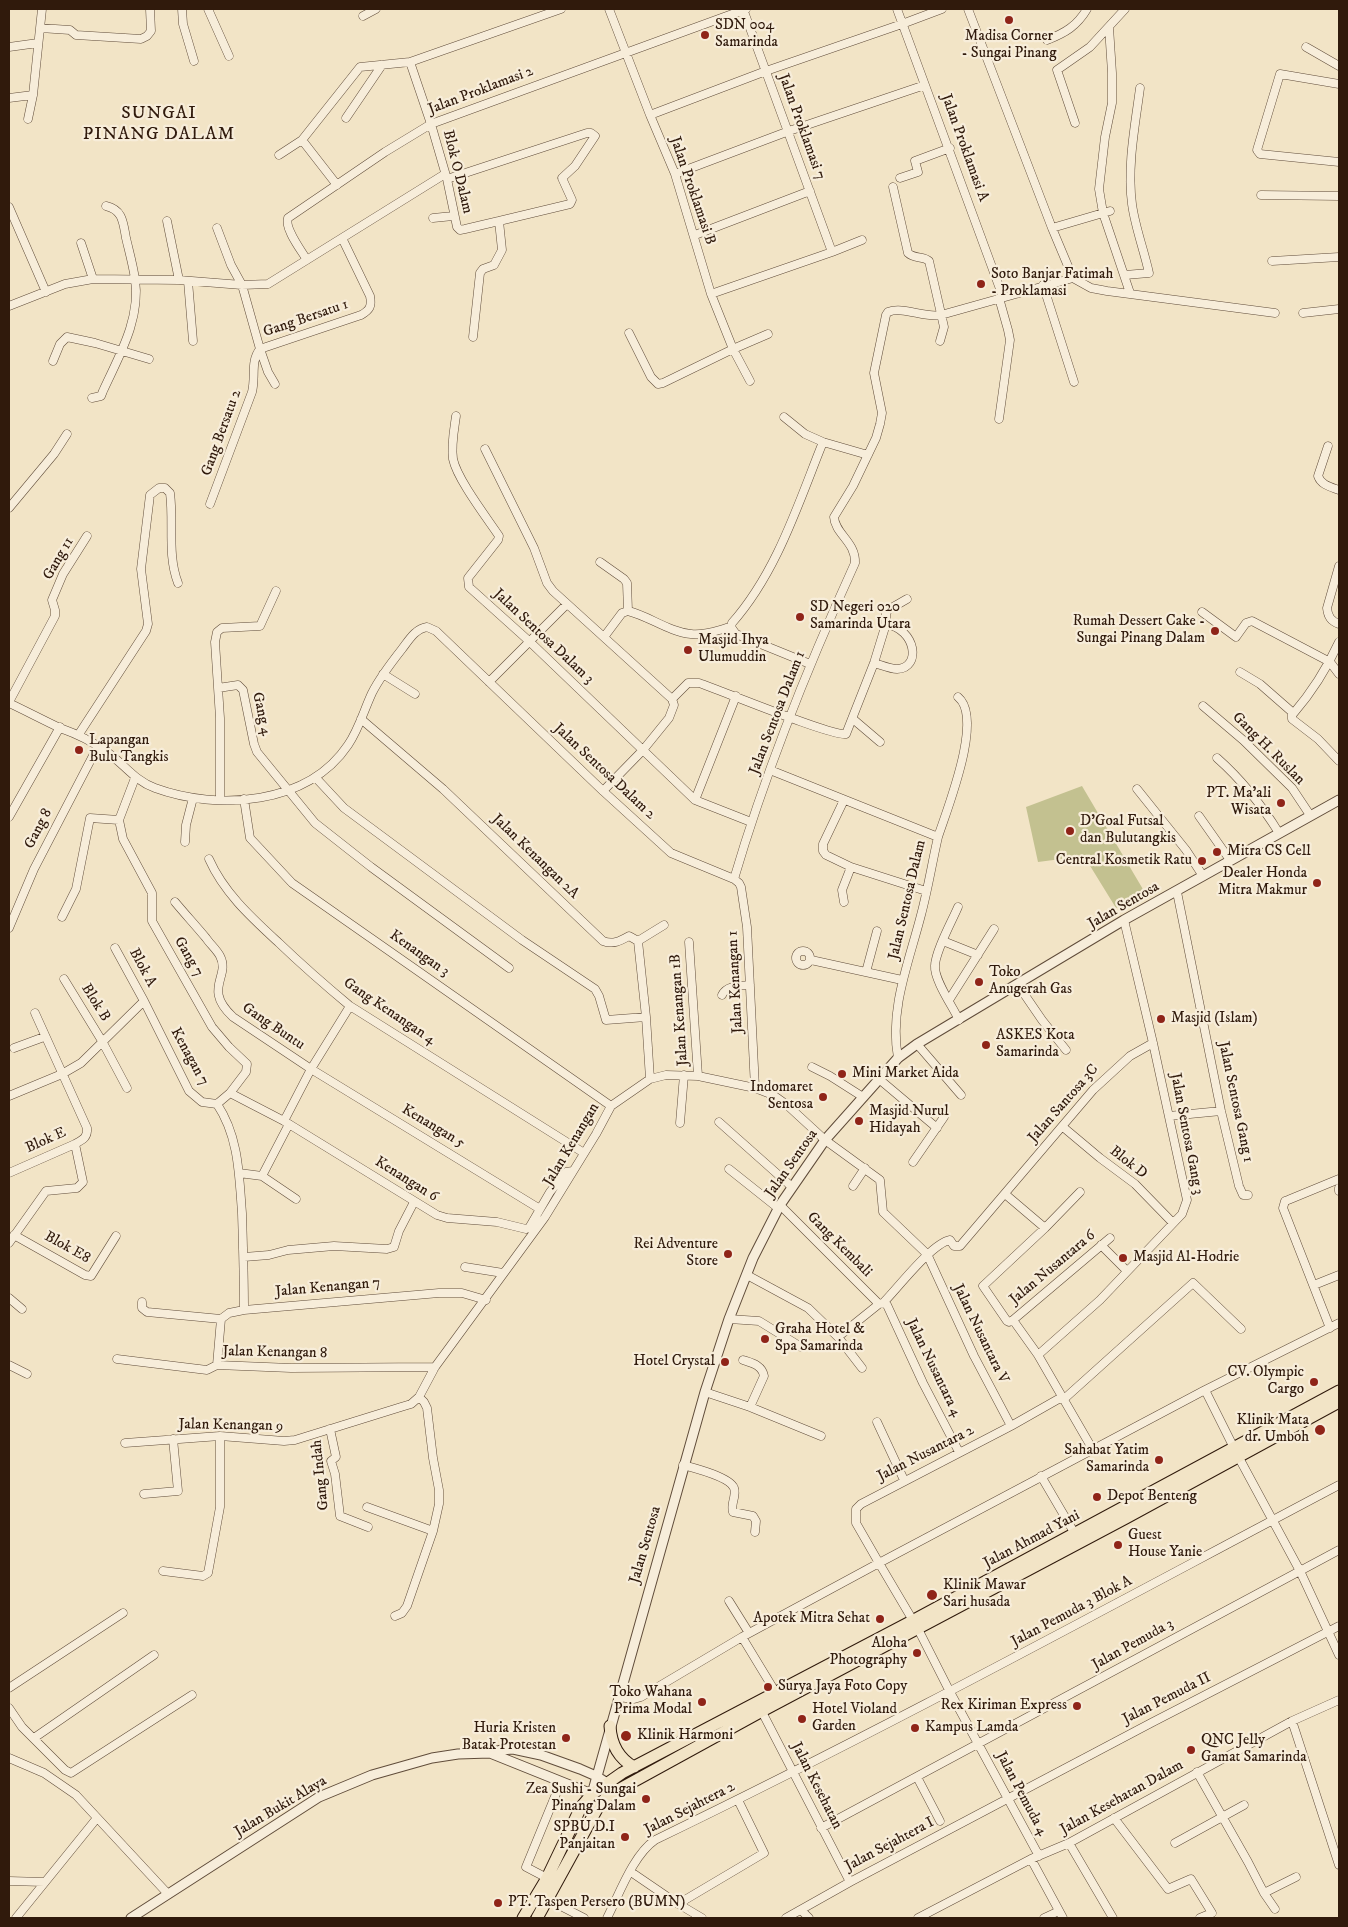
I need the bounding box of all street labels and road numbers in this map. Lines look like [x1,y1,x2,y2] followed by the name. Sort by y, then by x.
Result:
[426,63,536,119] street label: Jalan Proklamasi 2
[773,72,829,182] street label: Jalan Proklamasi 7
[936,92,992,204] street label: Jalan Proklamasi A
[438,128,476,216] street label: Blok O Dalam
[665,135,719,247] street label: Jalan Proklamasi B
[261,296,351,342] street label: Gang Bersatu 1
[198,387,246,479] street label: Gang Bersatu 2
[40,534,78,584] street label: Gang 11
[489,586,597,688] street label: Jalan Sentosa Dalam 3
[746,649,810,777] street label: Jalan Sentosa Dalam 1
[247,691,275,737] street label: Gang 4
[1228,709,1308,789] street label: Gang H. Ruslan
[549,720,659,824] street label: Jalan Sentosa Dalam 2
[21,806,57,852] street label: Gang 8
[488,811,582,903] street label: Jalan Kenangan 2A
[885,838,931,962] street label: Jalan Sentosa Dalam
[1085,878,1163,934] street label: Jalan Sentosa
[386,927,452,981] street label: Kenangan 3
[724,930,748,1034] street label: Jalan Kenangan 1
[169,934,207,980] street label: Gang 7
[124,946,160,990] street label: Blok A
[667,953,693,1067] street label: Jalan Kenangan 1B
[340,975,438,1049] street label: Gang Kenangan 4
[76,981,114,1025] street label: Blok B
[238,999,308,1055] street label: Gang Buntu
[166,1025,212,1089] street label: Kenagan 7
[1213,1040,1257,1164] street label: Jalan Sentosa Gang 1
[1025,1061,1103,1147] street label: Jalan Santosa 3C
[1165,1072,1207,1196] street label: Jalan Sentosa Gang 3
[540,1100,604,1190] street label: Jalan Kenangan
[398,1101,468,1153] street label: Kenangan 5
[23,1124,69,1158] street label: Blok E
[762,1126,822,1202] street label: Jalan Sentosa
[1106,1143,1150,1183] street label: Blok D
[371,1154,441,1206] street label: Kenangan 6
[803,1209,875,1281] street label: Gang Kembali
[1006,1227,1100,1309] street label: Jalan Nusantara 6
[41,1228,93,1268] street label: Blok E8
[275,1274,381,1302] street label: Jalan Kenangan 7
[948,1281,1012,1387] street label: Jalan Nusantara V
[901,1316,965,1420] street label: Jalan Nusantara 4
[222,1343,328,1363] street label: Jalan Kenangan 8
[178,1416,284,1436] street label: Jalan Kenangan 9
[875,1422,977,1486] street label: Jalan Nusantara 2
[308,1439,334,1511] street label: Gang Indah
[626,1504,666,1586] street label: Jalan Sentosa
[981,1507,1083,1573] street label: Jalan Ahmad Yani
[1008,1573,1136,1651] street label: Jalan Pemuda 3 Blok A
[1089,1615,1177,1675] street label: Jalan Pemuda 3
[1120,1669,1214,1729] street label: Jalan Pemuda II
[786,1740,846,1832] street label: Jalan Kesehatan
[991,1749,1051,1839] street label: Jalan Pemuda 4
[1057,1757,1187,1839] street label: Jalan Kesehatan Dalam
[232,1773,330,1841] street label: Jalan Bukit Alaya
[642,1778,738,1840] street label: Jalan Sejahtera 2
[842,1814,938,1876] street label: Jalan Sejahtera I

